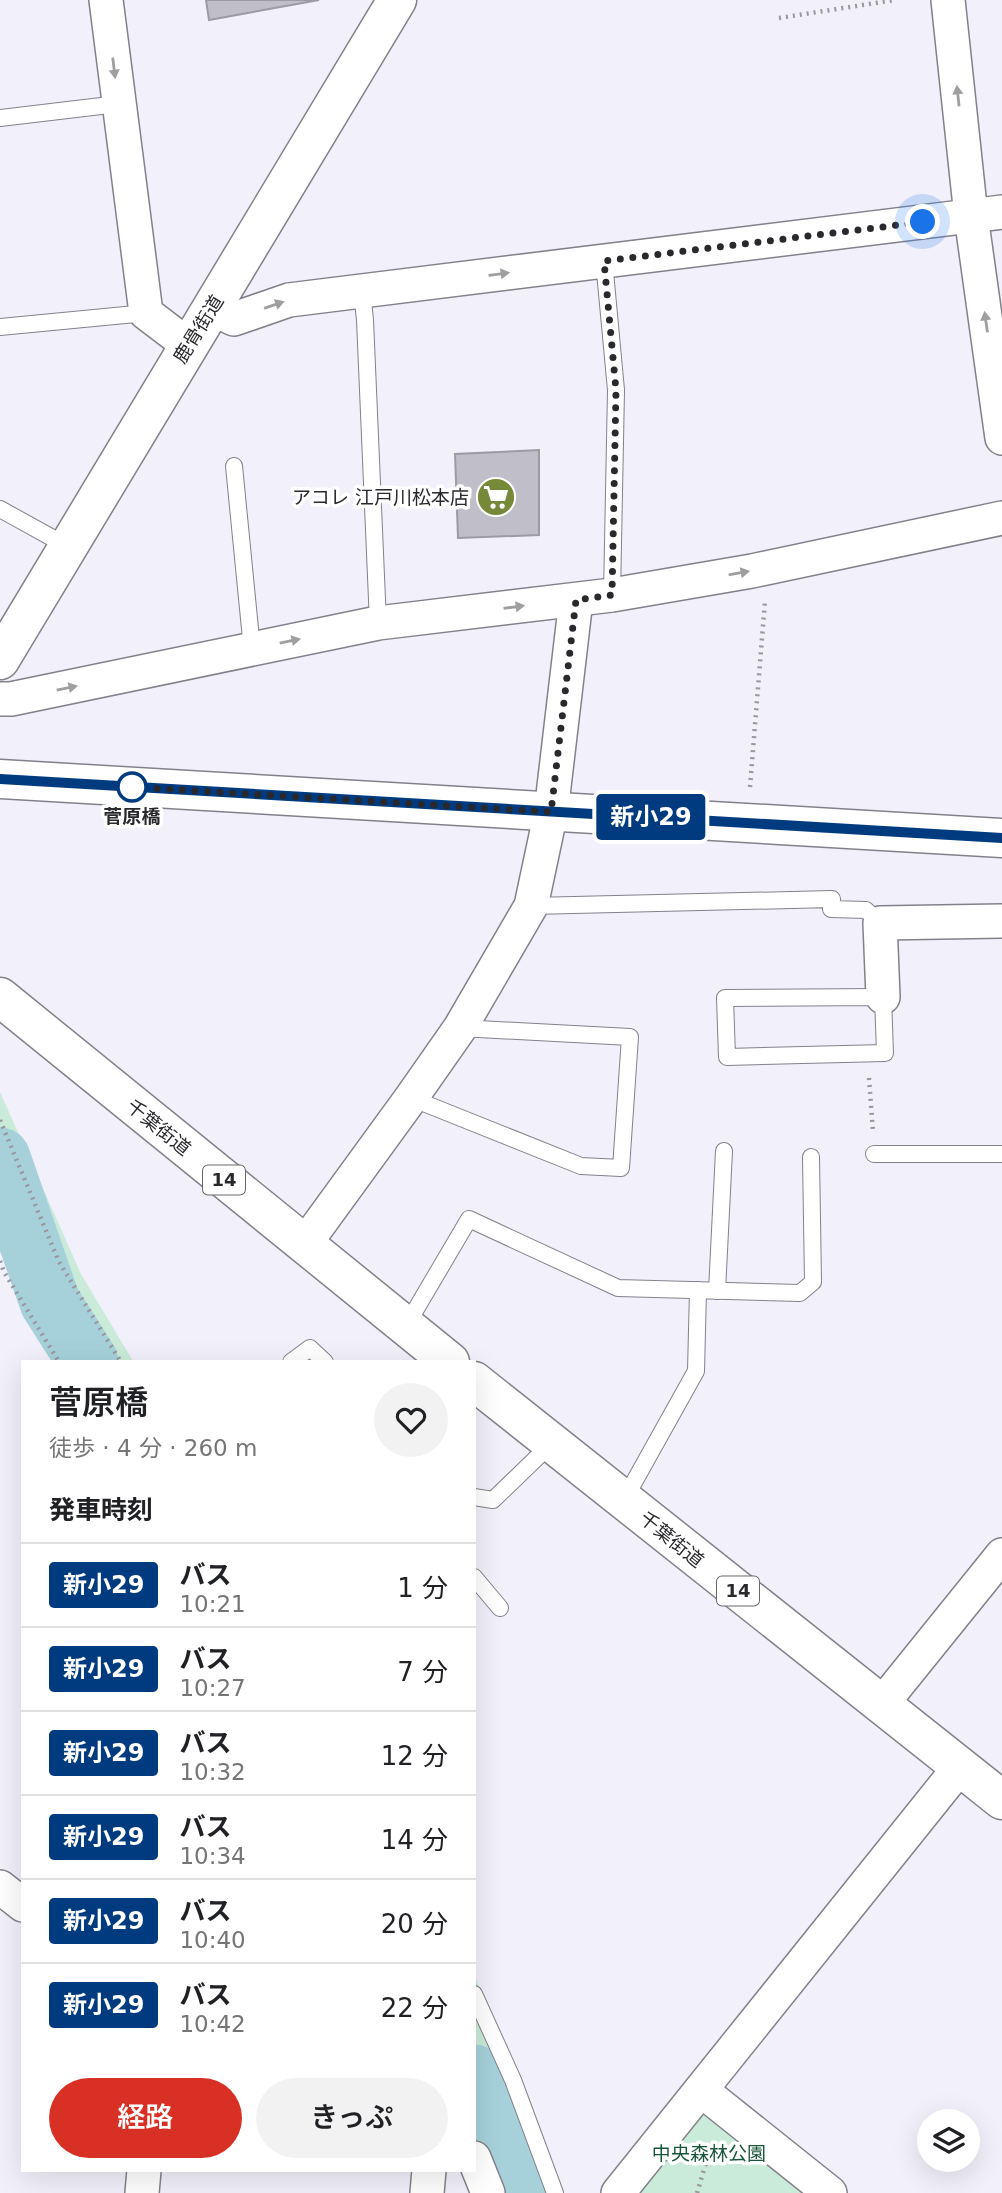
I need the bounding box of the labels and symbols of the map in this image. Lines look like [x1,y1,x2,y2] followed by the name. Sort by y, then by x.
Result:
[108,57,119,79] one-way arrow
[953,85,964,107] one-way arrow
[905,204,940,239] your location
[489,269,511,280] one-way arrow
[169,291,227,367] street label: 鹿骨街道
[264,299,285,310] one-way arrow
[980,311,991,333] one-way arrow
[475,476,517,518] supermarket icon: アコレ 江戸川松本店
[292,486,469,508] place label: アコレ 江戸川松本店
[728,568,750,579] one-way arrow
[504,601,526,612] one-way arrow
[279,636,301,647] one-way arrow
[56,682,78,693] one-way arrow
[117,772,147,802] marker: 菅原橋
[602,794,700,840] line badge: 新小29
[103,805,161,827] place label: 菅原橋
[123,1095,195,1159] street label: 千葉街道
[203,1166,245,1195] road number: 14
[636,1507,708,1571] street label: 千葉街道
[717,1576,759,1606] road number: 14
[652,2142,766,2164] park label: 中央森林公園

